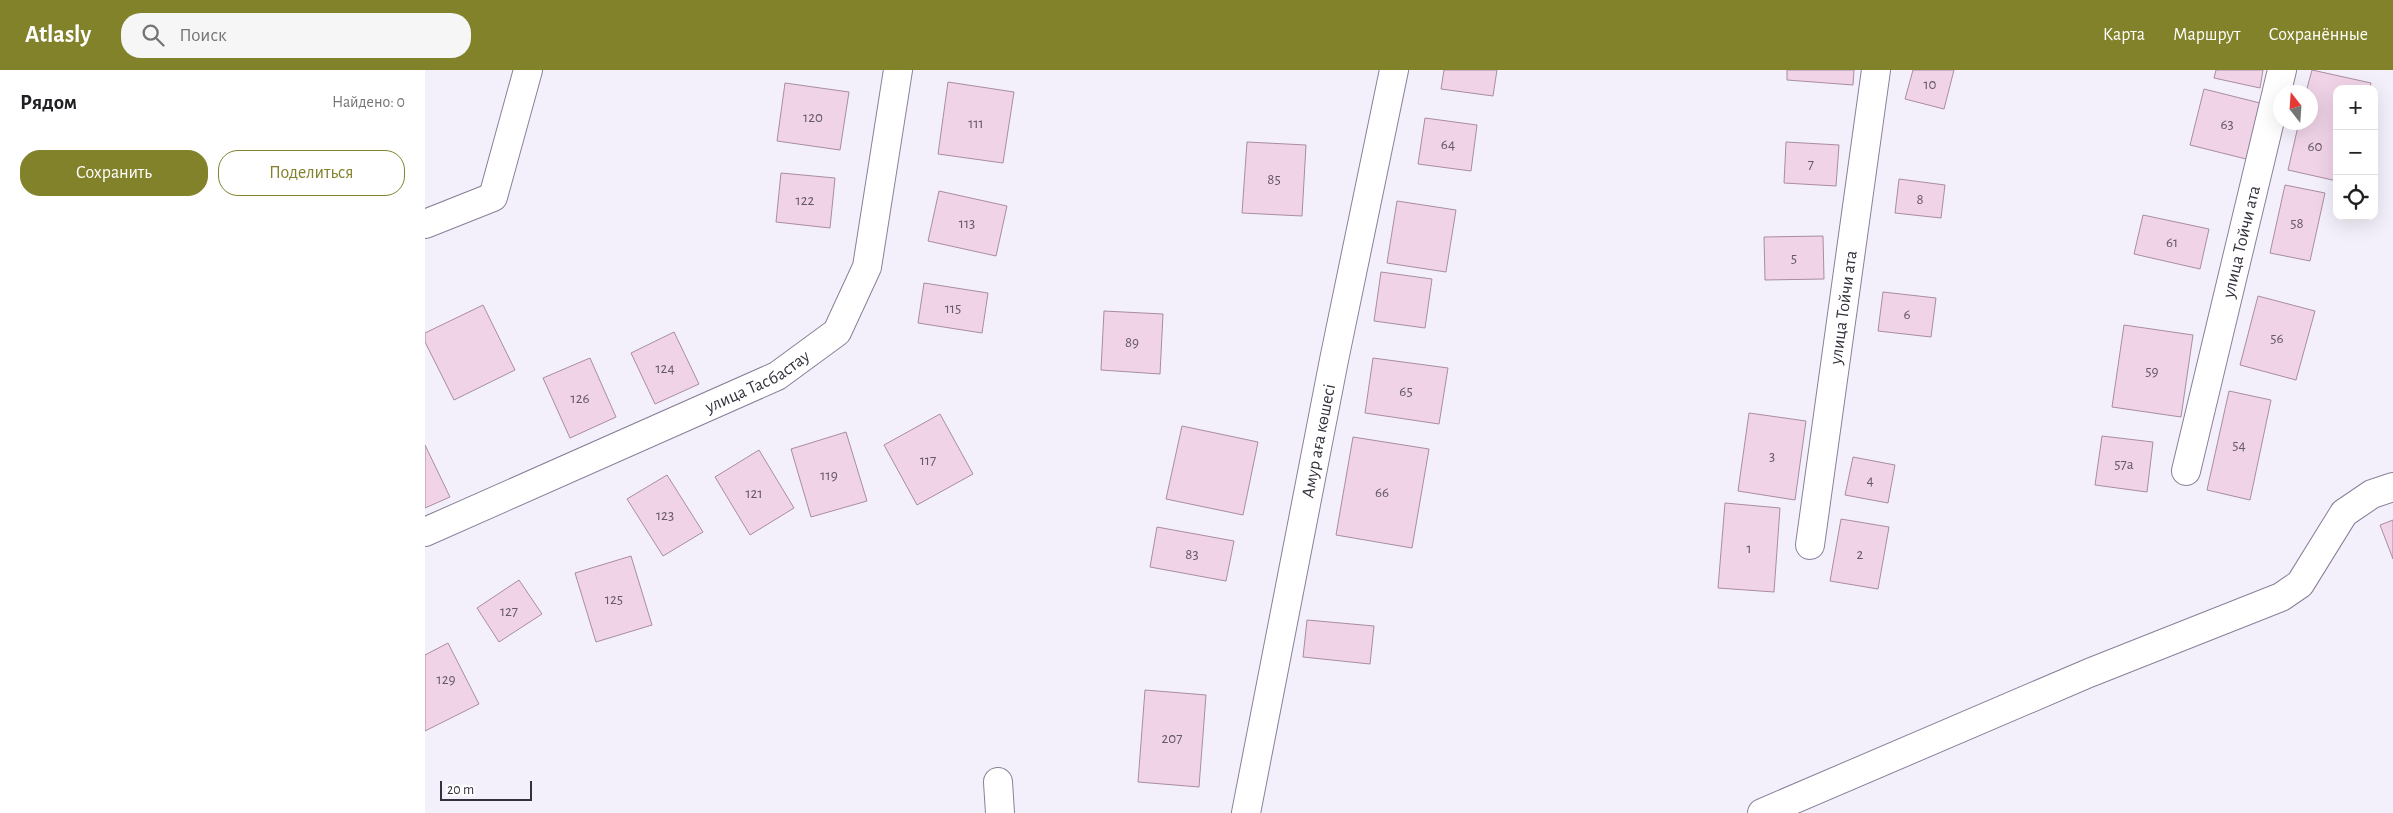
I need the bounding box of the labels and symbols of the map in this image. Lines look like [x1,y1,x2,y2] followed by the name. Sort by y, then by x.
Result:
[1923,77,1937,92] house number: 10
[2273,85,2318,130] north arrow
[803,110,823,125] house number: 120
[968,116,984,131] house number: 111
[2220,117,2234,132] house number: 63
[1441,137,1455,152] house number: 64
[2308,139,2323,154] house number: 60
[1808,157,1814,172] house number: 7
[1267,172,1281,187] house number: 85
[2220,184,2264,301] street label: улица Тойчи ата
[1916,192,1924,207] house number: 8
[796,193,815,208] house number: 122
[959,216,975,231] house number: 113
[2290,216,2304,231] house number: 58
[2166,235,2178,250] house number: 61
[1827,249,1861,366] street label: улица Тойчи ата
[1791,251,1797,266] house number: 5
[945,301,961,316] house number: 115
[1903,307,1911,322] house number: 6
[2270,331,2284,346] house number: 56
[1125,335,1139,350] house number: 89
[702,347,814,417] street label: улица Тасбастау
[655,361,675,376] house number: 124
[2145,364,2159,379] house number: 59
[1299,382,1339,500] street label: Амур аға көшесі
[1399,384,1413,399] house number: 65
[570,391,590,406] house number: 126
[2232,438,2246,453] house number: 54
[1769,449,1775,464] house number: 3
[920,453,936,468] house number: 117
[2114,457,2134,472] house number: 57а
[820,468,838,483] house number: 119
[1866,473,1874,488] house number: 4
[1375,485,1389,500] house number: 66
[745,486,763,501] house number: 121
[656,508,674,523] house number: 123
[1746,541,1752,556] house number: 1
[1185,547,1199,562] house number: 83
[1857,547,1864,562] house number: 2
[605,592,623,607] house number: 125
[500,604,518,619] house number: 127
[436,672,456,687] house number: 129
[1161,731,1183,746] house number: 207
[440,778,533,801] scale bar

